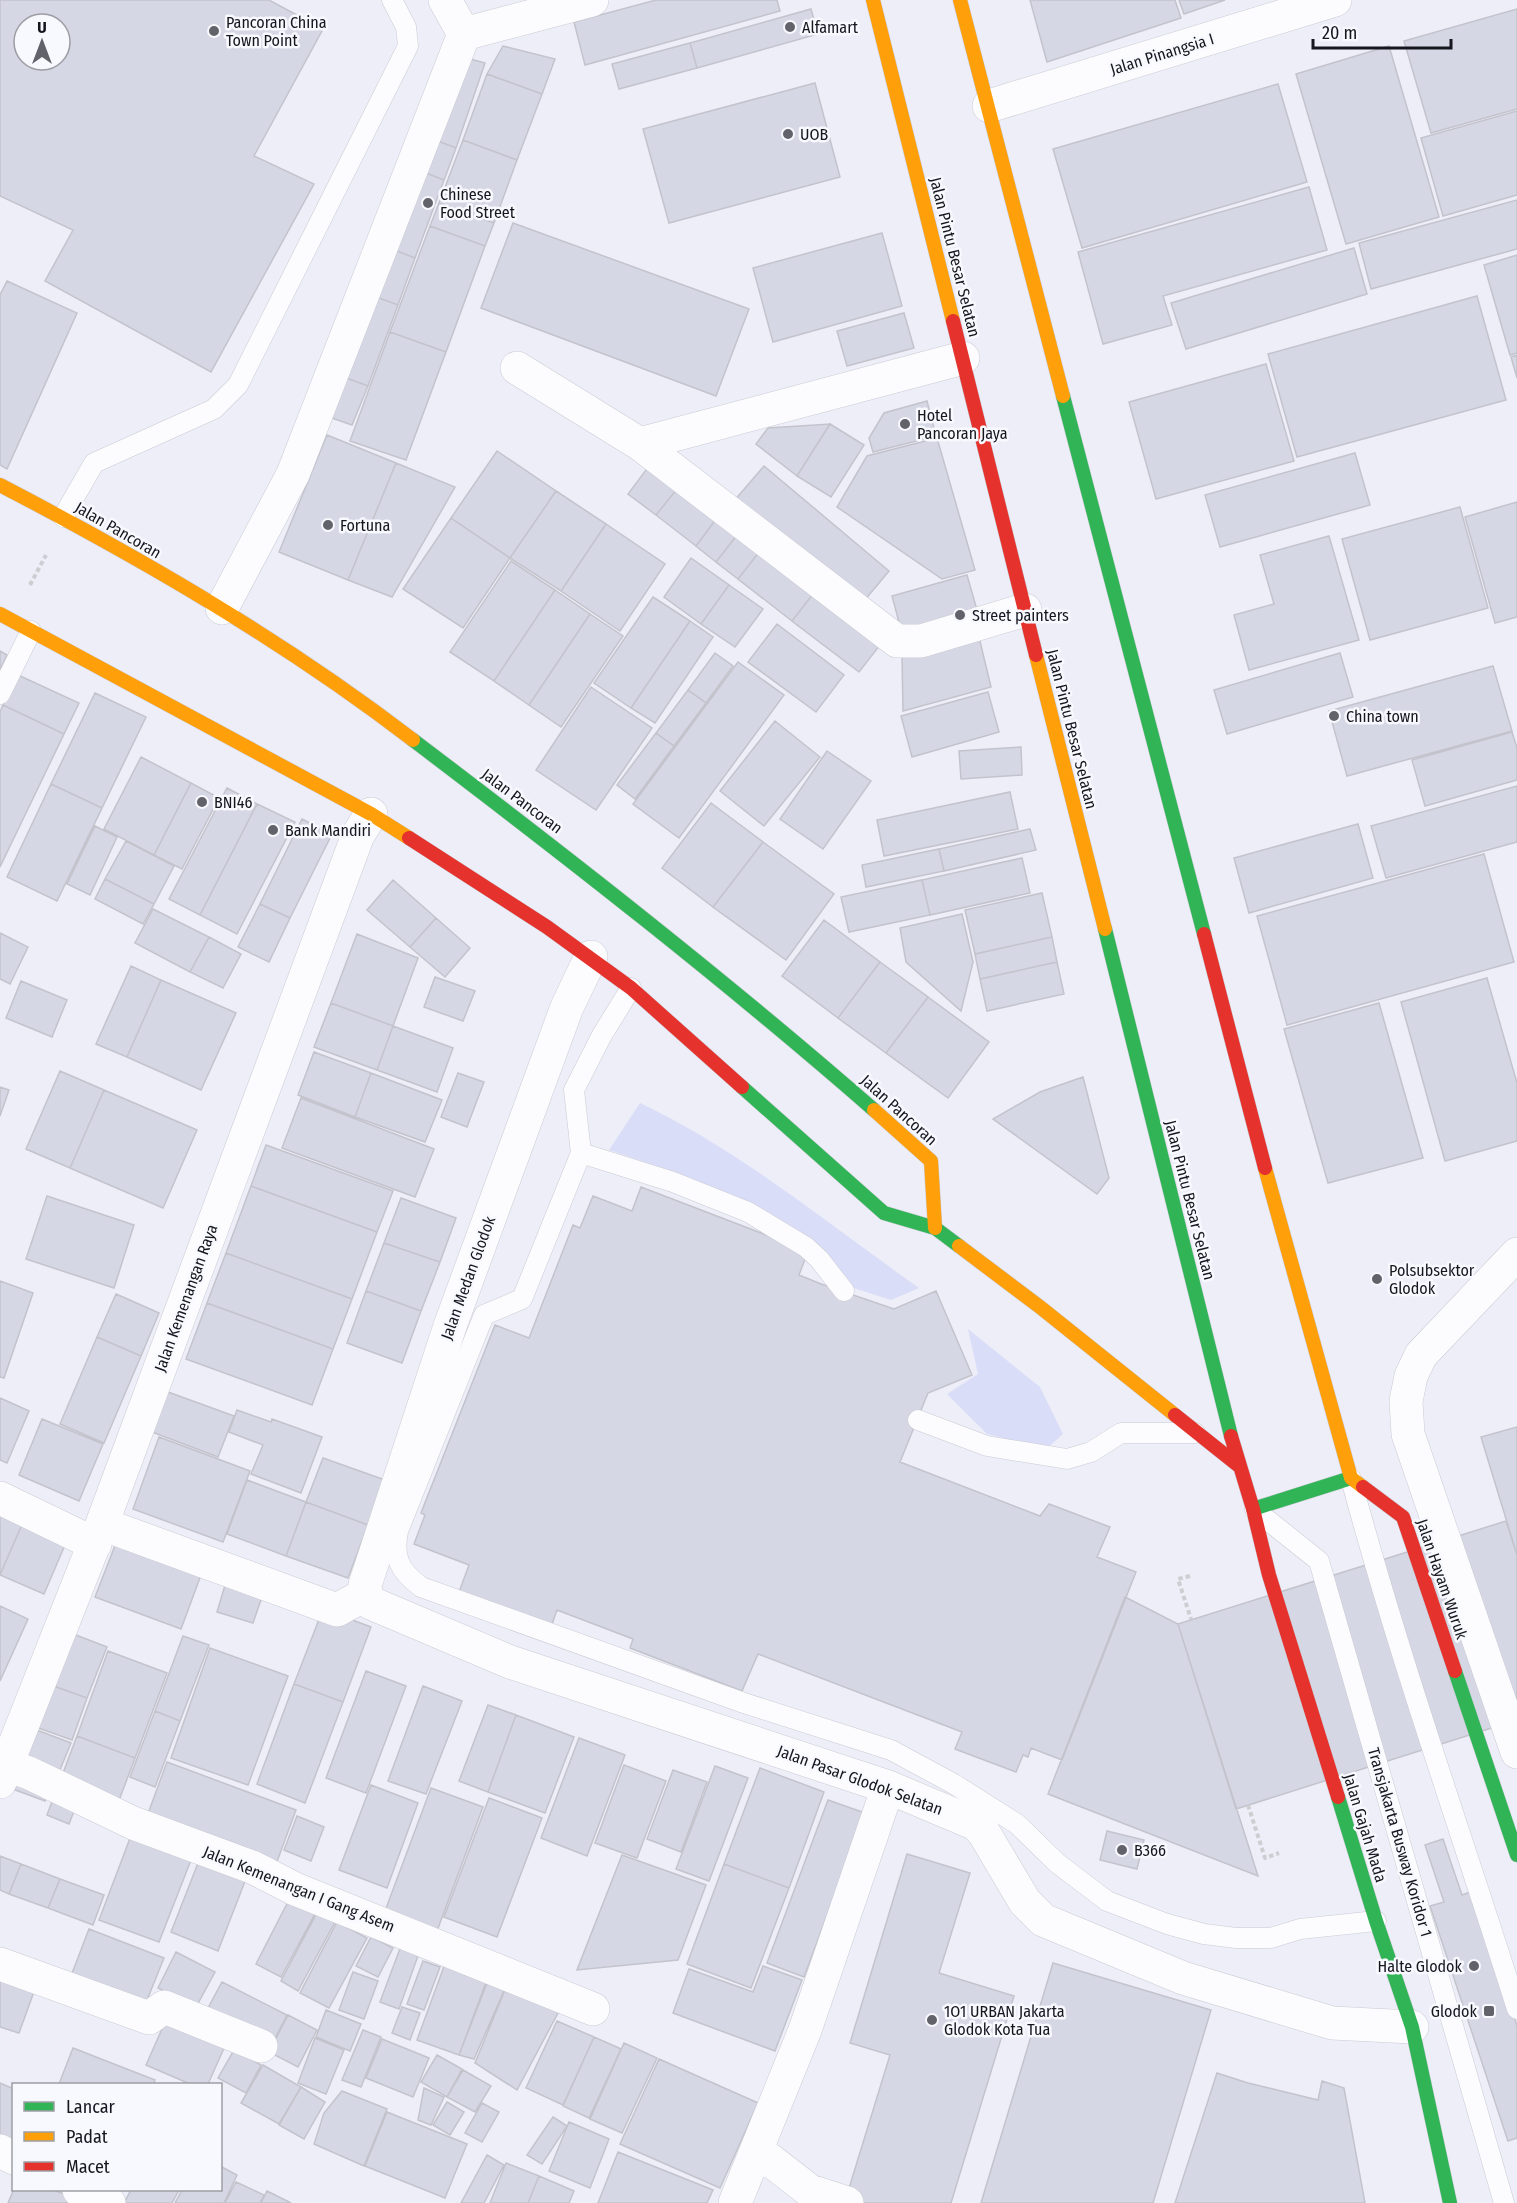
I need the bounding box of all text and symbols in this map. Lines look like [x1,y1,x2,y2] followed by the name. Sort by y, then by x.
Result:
[12,12,72,72] north arrow
[1313,12,1451,50] scale bar
[226,13,327,50] place label: Pancoran China Town Point
[37,18,47,37] text: U
[802,18,859,37] place label: Alfamart
[783,20,797,34] marker: Alfamart
[1322,22,1357,44] text: 20 m
[207,24,221,38] marker: Pancoran China Town Point
[1108,29,1216,79] street label: Jalan Pinangsia I
[800,125,828,144] place label: UOB
[781,127,795,141] marker: UOB
[926,175,984,339] street label: Jalan Pintu Besar Selatan
[440,185,516,222] place label: Chinese Food Street
[421,196,435,210] marker: Chinese Food Street
[917,406,1008,443] place label: Hotel Pancoran Jaya
[898,417,912,431] marker: Hotel Pancoran Jaya
[72,498,164,562] street label: Jalan Pancoran
[340,516,390,535] place label: Fortuna
[321,518,335,532] marker: Fortuna
[972,606,1069,625] place label: Street painters
[953,608,967,622] marker: Street painters
[1043,647,1101,811] street label: Jalan Pintu Besar Selatan
[1346,707,1419,726] place label: China town
[1327,709,1341,723] marker: China town
[478,764,566,838] street label: Jalan Pancoran
[214,793,252,812] place label: BNI46
[195,795,209,809] marker: BNI46
[285,821,371,840] place label: Bank Mandiri
[266,823,280,837] marker: Bank Mandiri
[857,1071,941,1149] street label: Jalan Pancoran
[1161,1118,1219,1282] street label: Jalan Pintu Besar Selatan
[437,1213,499,1342] street label: Jalan Medan Glodok
[150,1222,222,1374] street label: Jalan Kemenangan Raya
[1389,1261,1475,1298] place label: Polsubsektor Glodok
[1370,1272,1384,1286] marker: Polsubsektor Glodok
[1413,1516,1472,1642] street label: Jalan Hayam Wuruk
[775,1741,945,1819] street label: Jalan Pasar Glodok Selatan
[1364,1745,1436,1939] street label: Transjakarta Busway Koridor 1
[1339,1771,1391,1885] street label: Jalan Gajah Mada
[1134,1841,1166,1860] place label: B366
[201,1842,397,1936] street label: Jalan Kemenangan I Gang Asem
[1115,1843,1129,1857] marker: B366
[1378,1957,1463,1976] place label: Halte Glodok
[1467,1959,1481,1973] marker: Halte Glodok
[944,2002,1065,2039] place label: 1O1 URBAN Jakarta Glodok Kota Tua
[1431,2002,1478,2021] place label: Glodok
[1482,2004,1496,2018] marker: Glodok
[925,2013,939,2027] marker: 1O1 URBAN Jakarta Glodok Kota Tua
[12,2083,222,2191] legend
[66,2096,115,2118] text: Lancar
[66,2126,108,2148] text: Padat
[66,2156,110,2178] text: Macet

